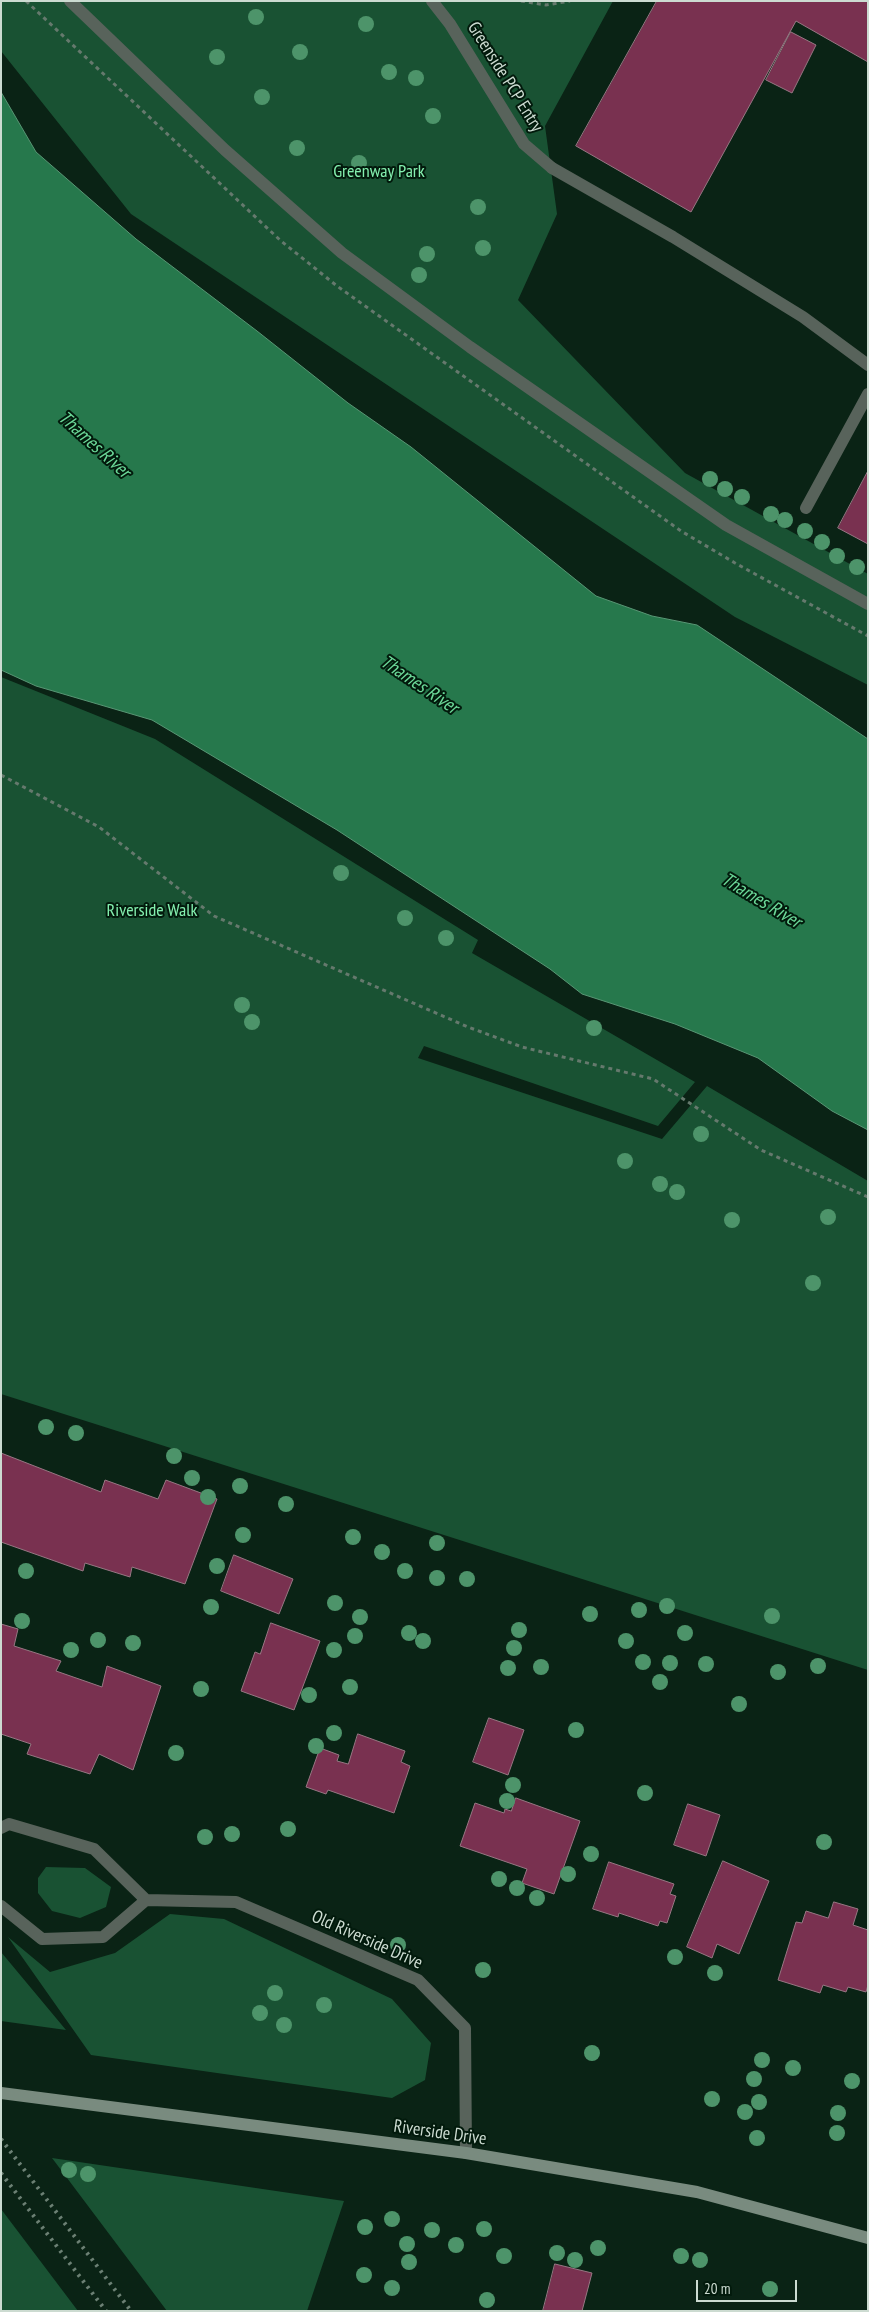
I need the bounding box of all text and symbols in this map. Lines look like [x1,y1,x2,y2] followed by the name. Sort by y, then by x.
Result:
[463,18,547,136] street label: Greenside PCP Entry
[333,161,425,183] park label: Greenway Park
[53,407,135,483] water label: Thames River
[376,651,462,719] water label: Thames River
[717,868,805,934] water label: Thames River
[107,900,197,922] park label: Riverside Walk
[308,1906,426,1974] street label: Old Riverside Drive
[392,2116,488,2150] street label: Riverside Drive
[699,2270,800,2302] scale bar
[704,2279,730,2298] text: 20 m

